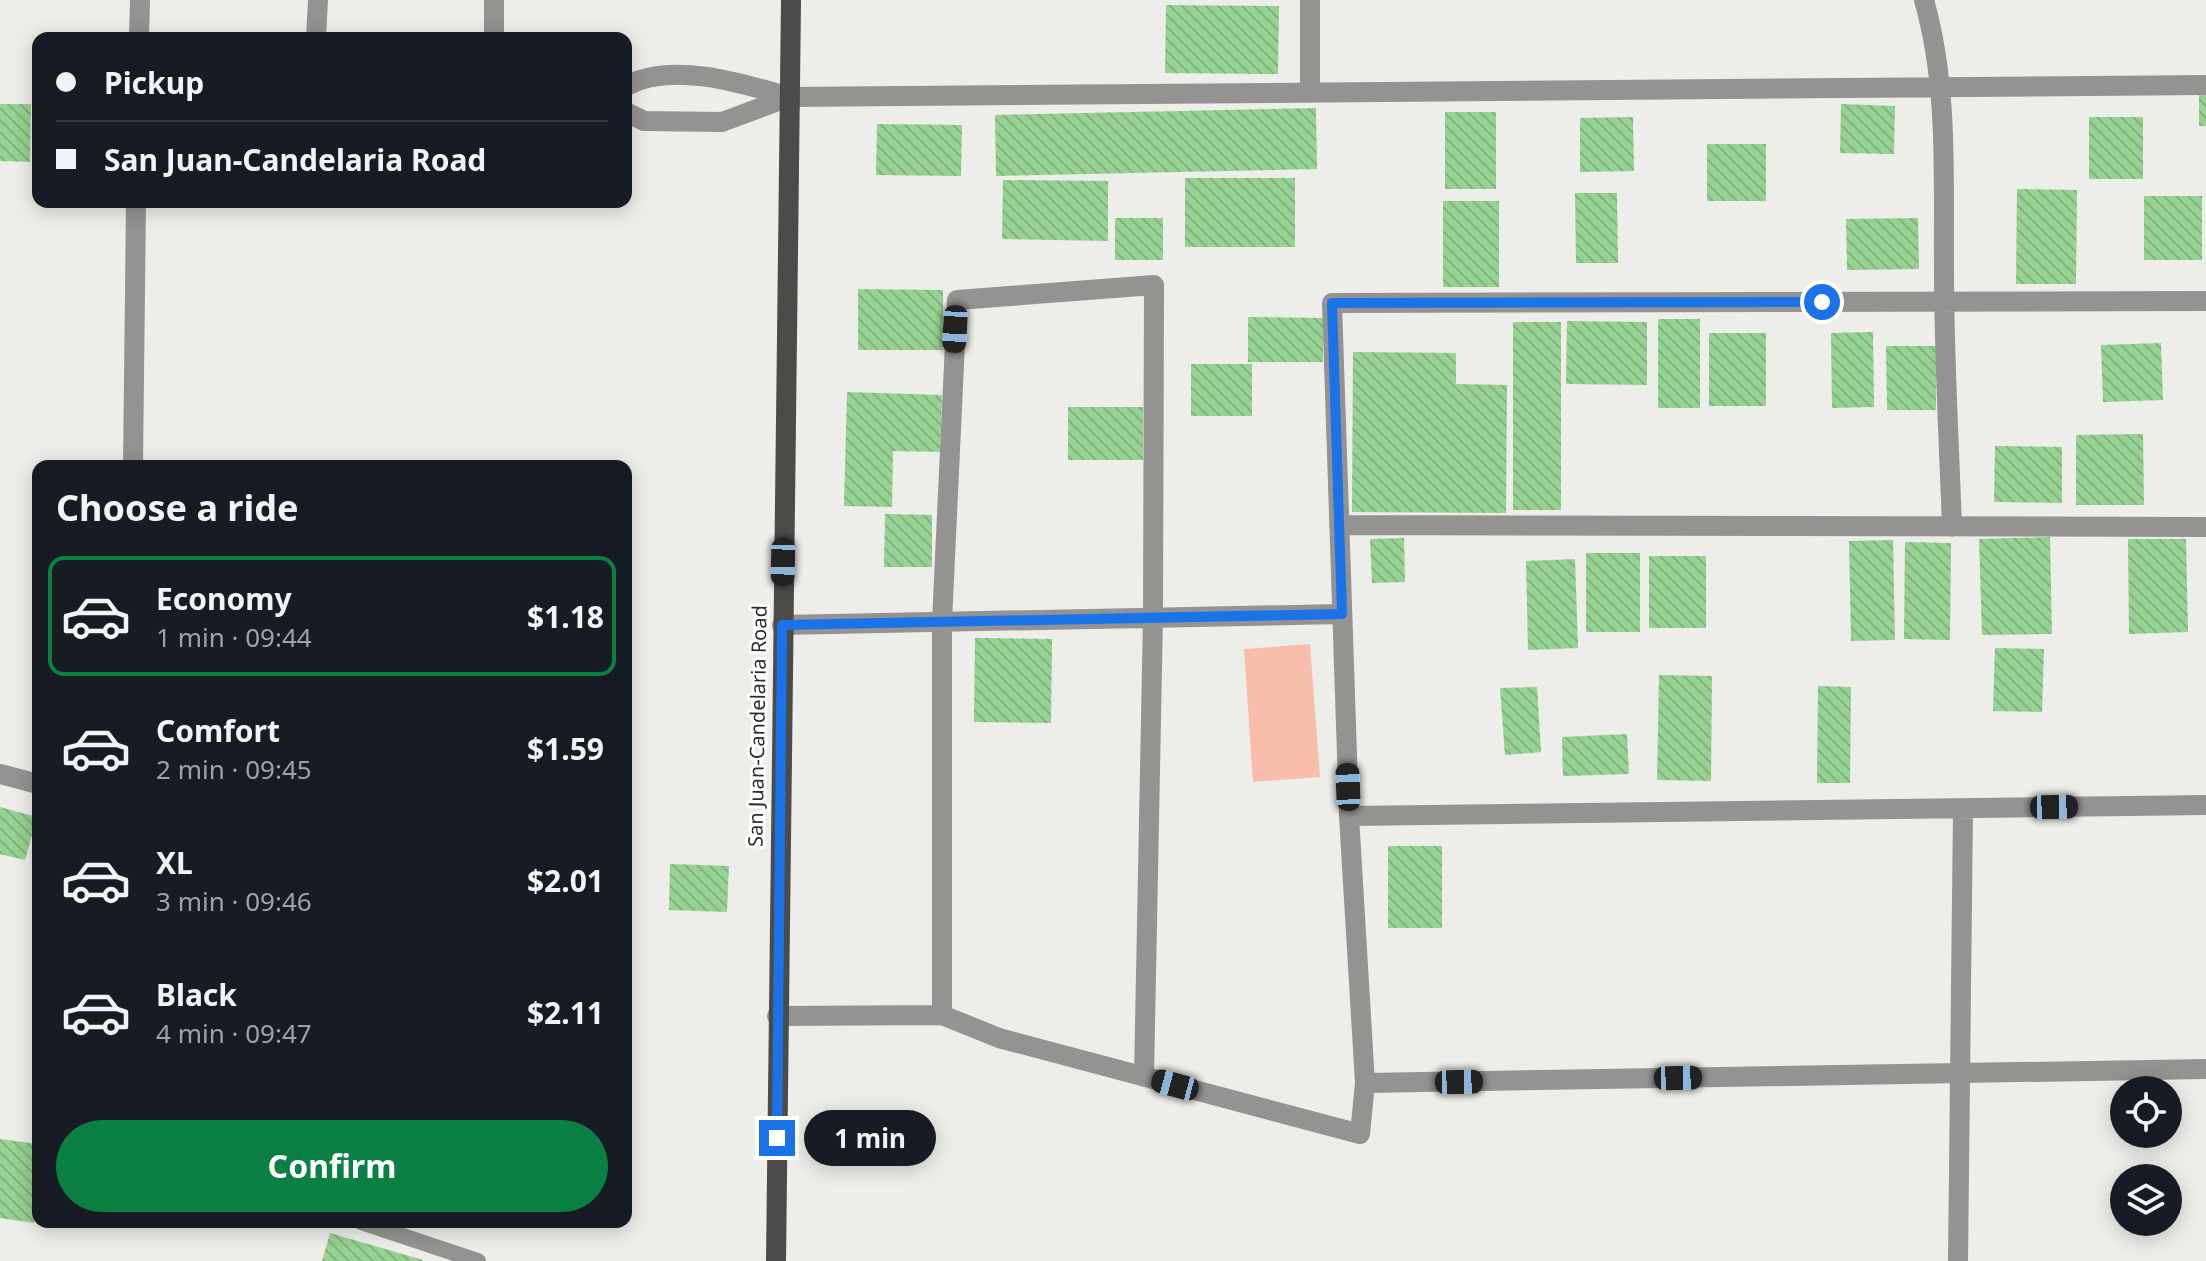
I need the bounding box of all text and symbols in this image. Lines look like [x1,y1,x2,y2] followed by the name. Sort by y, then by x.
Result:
[104,62,204,103] text: Pickup
[104,139,486,180] text: San Juan-Candelaria Road
[1804,284,1840,320] route start
[942,304,968,354] car
[56,483,298,532] text: Choose a ride
[771,538,795,586] car
[156,578,292,619] text: Economy
[60,580,132,652] icon: car
[527,596,604,637] text: $1.18
[741,605,773,847] street label: San Juan-Candelaria Road
[156,619,312,655] text: 1 min · 09:44
[156,710,280,751] text: Comfort
[60,712,132,784] icon: car
[527,728,604,769] text: $1.59
[156,751,312,787] text: 2 min · 09:45
[1335,763,1361,811] car
[2030,795,2078,819] car
[156,842,193,883] text: XL
[60,844,132,916] icon: car
[527,860,604,901] text: $2.01
[156,883,312,919] text: 3 min · 09:46
[156,974,237,1015] text: Black
[60,976,132,1048] icon: car
[527,992,604,1033] text: $2.11
[156,1015,312,1051] text: 4 min · 09:47
[1654,1066,1702,1090] car
[1149,1067,1201,1103] car
[1435,1070,1483,1094] car
[2110,1076,2182,1236] map controls
[2110,1076,2182,1148] button: locate
[805,1110,937,1166] callout: 1 min
[56,1120,608,1212] button: Confirm
[759,1120,795,1156] route end
[834,1120,906,1156] text: 1 min
[2110,1164,2182,1236] button: layers

